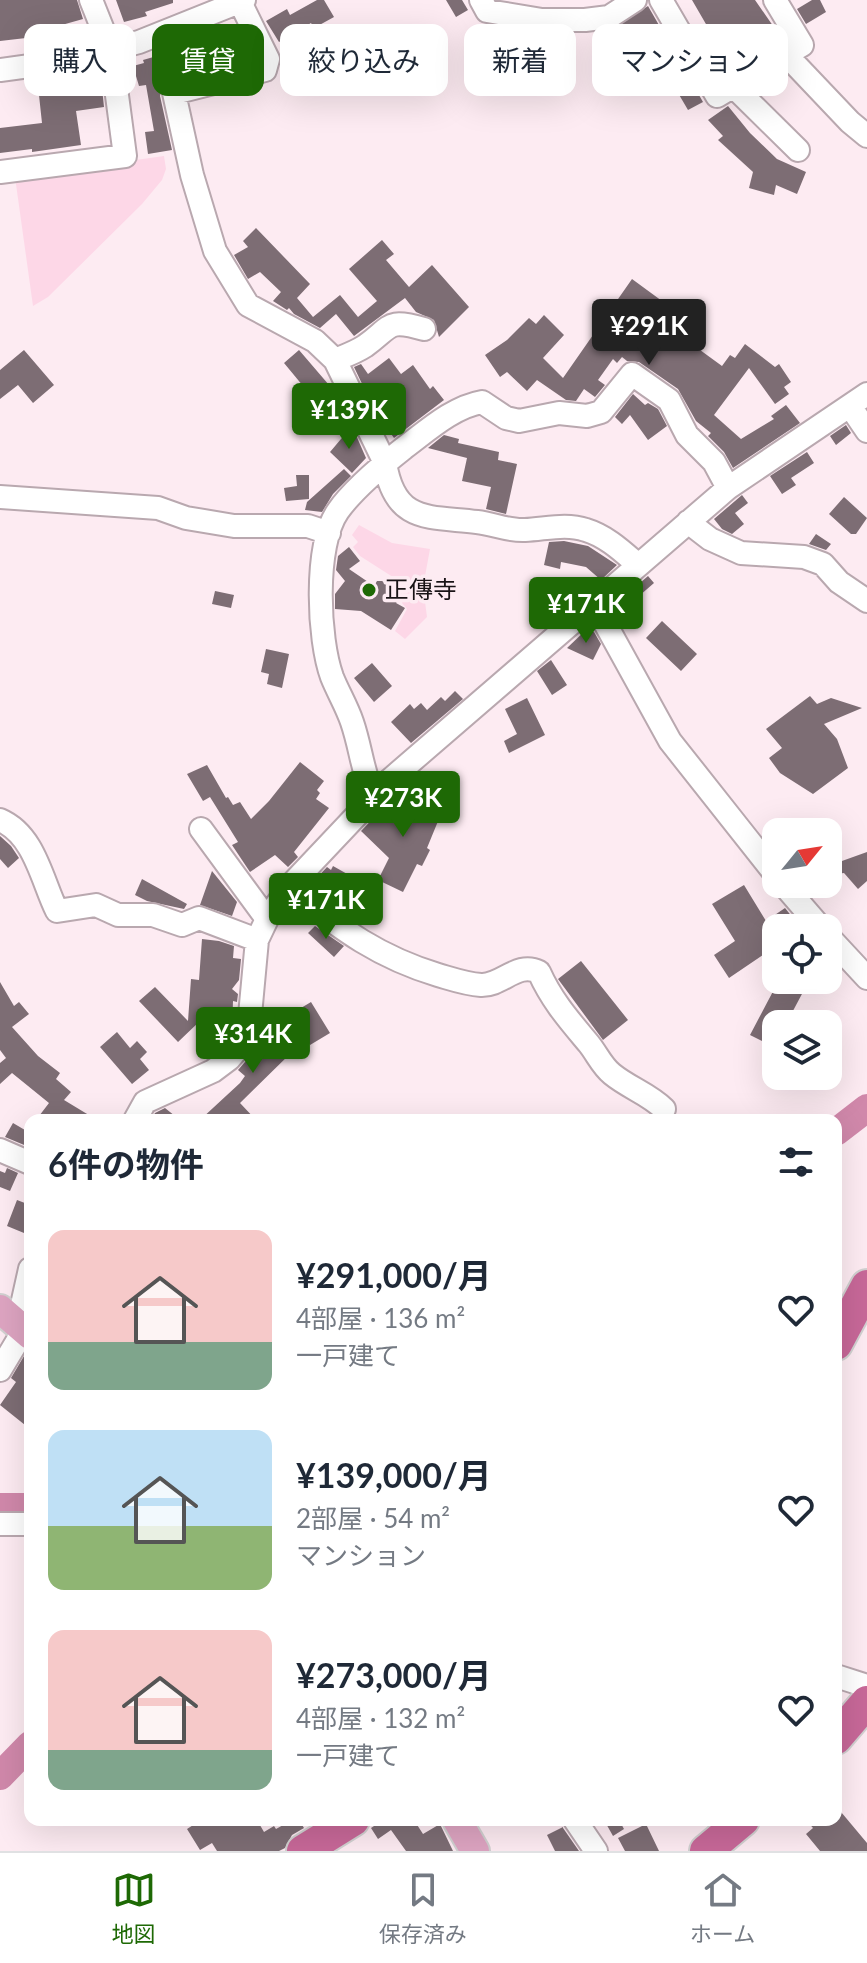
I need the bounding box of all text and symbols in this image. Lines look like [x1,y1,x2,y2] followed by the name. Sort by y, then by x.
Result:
[24,24,136,96] chip: 購入
[152,24,264,96] chip: 賃貸
[280,24,448,96] chip: 絞り込み
[464,24,576,96] chip: 新着
[592,24,788,96] chip: マンション
[593,299,705,367] pin: ¥291K
[610,309,688,341] text: ¥291K
[293,383,405,451] pin: ¥139K
[310,393,388,425] text: ¥139K
[385,574,457,603] place label: 正傳寺
[530,577,642,645] pin: ¥171K
[360,581,378,599] marker: 正傳寺
[547,587,625,619] text: ¥171K
[347,771,459,839] pin: ¥273K
[364,781,442,813] text: ¥273K
[762,818,842,898] north arrow
[762,818,842,1090] map controls
[270,873,382,941] pin: ¥171K
[287,883,365,915] text: ¥171K
[762,914,842,994] button: locate
[197,1007,309,1075] pin: ¥314K
[762,1010,842,1090] button: layers
[214,1017,292,1049] text: ¥314K
[774,1140,818,1184] icon: filters
[48,1143,204,1184] text: 6件の物件
[296,1254,492,1295] text: ¥291,000/月
[112,1262,208,1358] icon: home
[774,1288,818,1332] icon: heart
[296,1302,465,1334] text: 4部屋 · 136 m²
[296,1339,400,1371] text: 一戸建て
[296,1454,492,1495] text: ¥139,000/月
[112,1462,208,1558] icon: home
[774,1488,818,1532] icon: heart
[296,1502,450,1534] text: 2部屋 · 54 m²
[296,1539,426,1571] text: マンション
[296,1654,492,1695] text: ¥273,000/月
[112,1662,208,1758] icon: home
[774,1688,818,1732] icon: heart
[296,1702,465,1734] text: 4部屋 · 132 m²
[296,1739,400,1771] text: 一戸建て
[112,1868,156,1948] tab: 地図
[379,1868,467,1948] tab: 保存済み
[690,1868,755,1948] tab: ホーム

